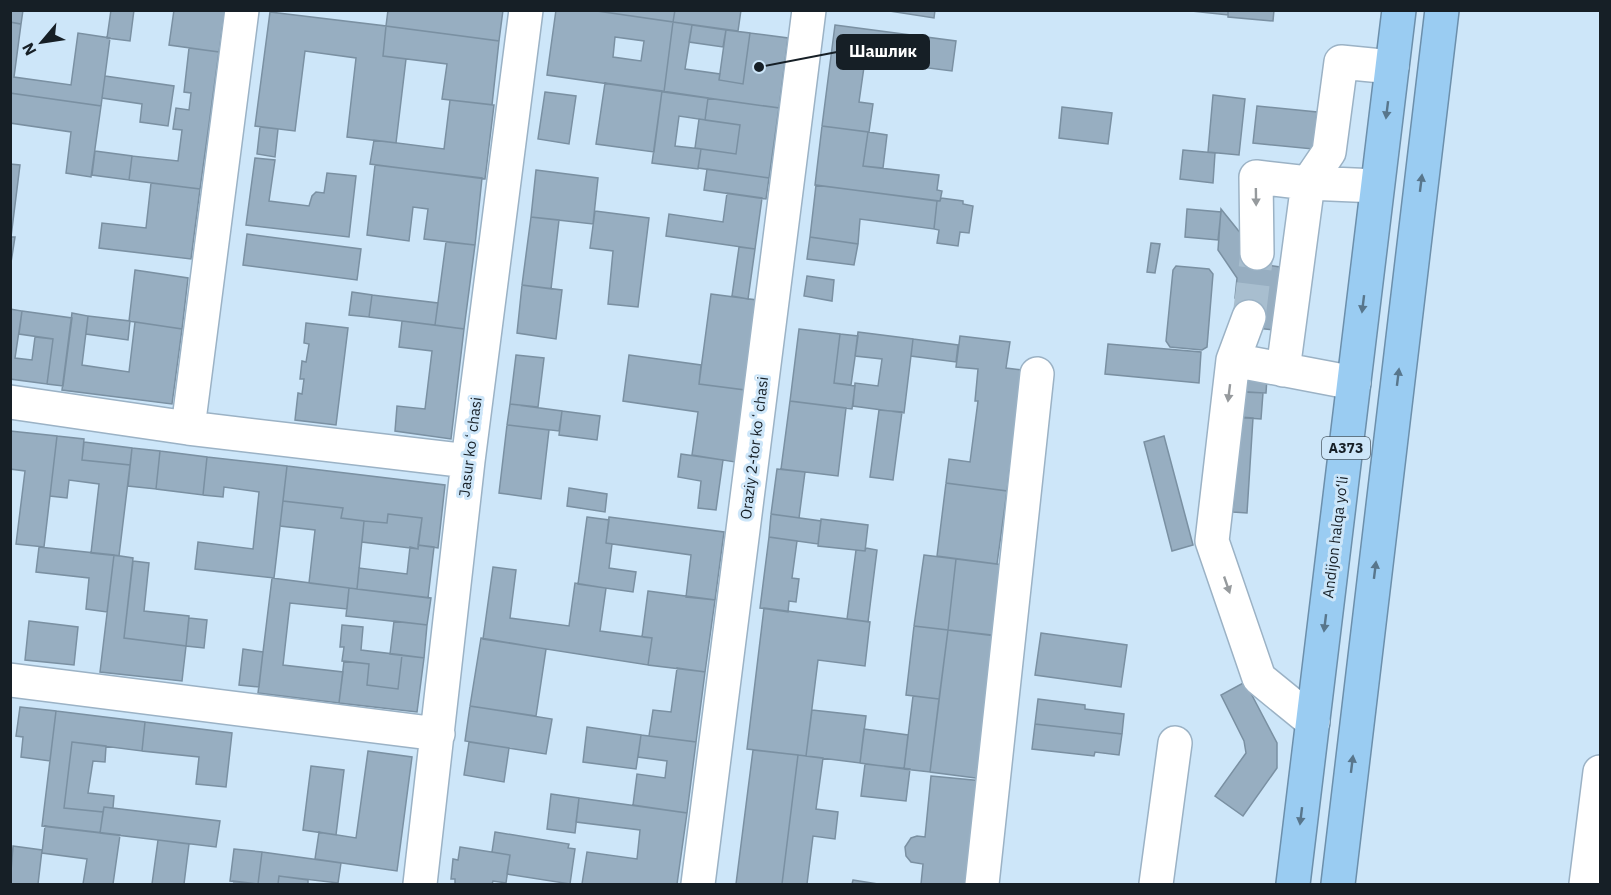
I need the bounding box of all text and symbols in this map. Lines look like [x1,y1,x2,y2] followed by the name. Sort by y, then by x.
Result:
[12,12,72,72] north arrow
[837,35,929,69] callout: Шашлик
[17,39,40,59] text: N
[849,41,917,61] text: Шашлик
[1382,101,1391,120] one-way arrow
[1416,173,1426,192] one-way arrow
[1251,188,1261,207] one-way arrow
[1358,294,1368,313] one-way arrow
[1393,367,1403,386] one-way arrow
[736,376,772,520] street label: Oraziy 2-tor koʻchasi
[1225,384,1234,403] one-way arrow
[454,396,486,498] street label: Jasur koʻchasi
[1322,437,1370,459] road number: A373
[1318,475,1352,599] street label: Andijon halqa yo‘li
[1370,561,1380,580] one-way arrow
[1222,576,1232,594] one-way arrow
[1320,613,1329,632] one-way arrow
[1347,754,1357,773] one-way arrow
[1296,807,1306,826] one-way arrow

